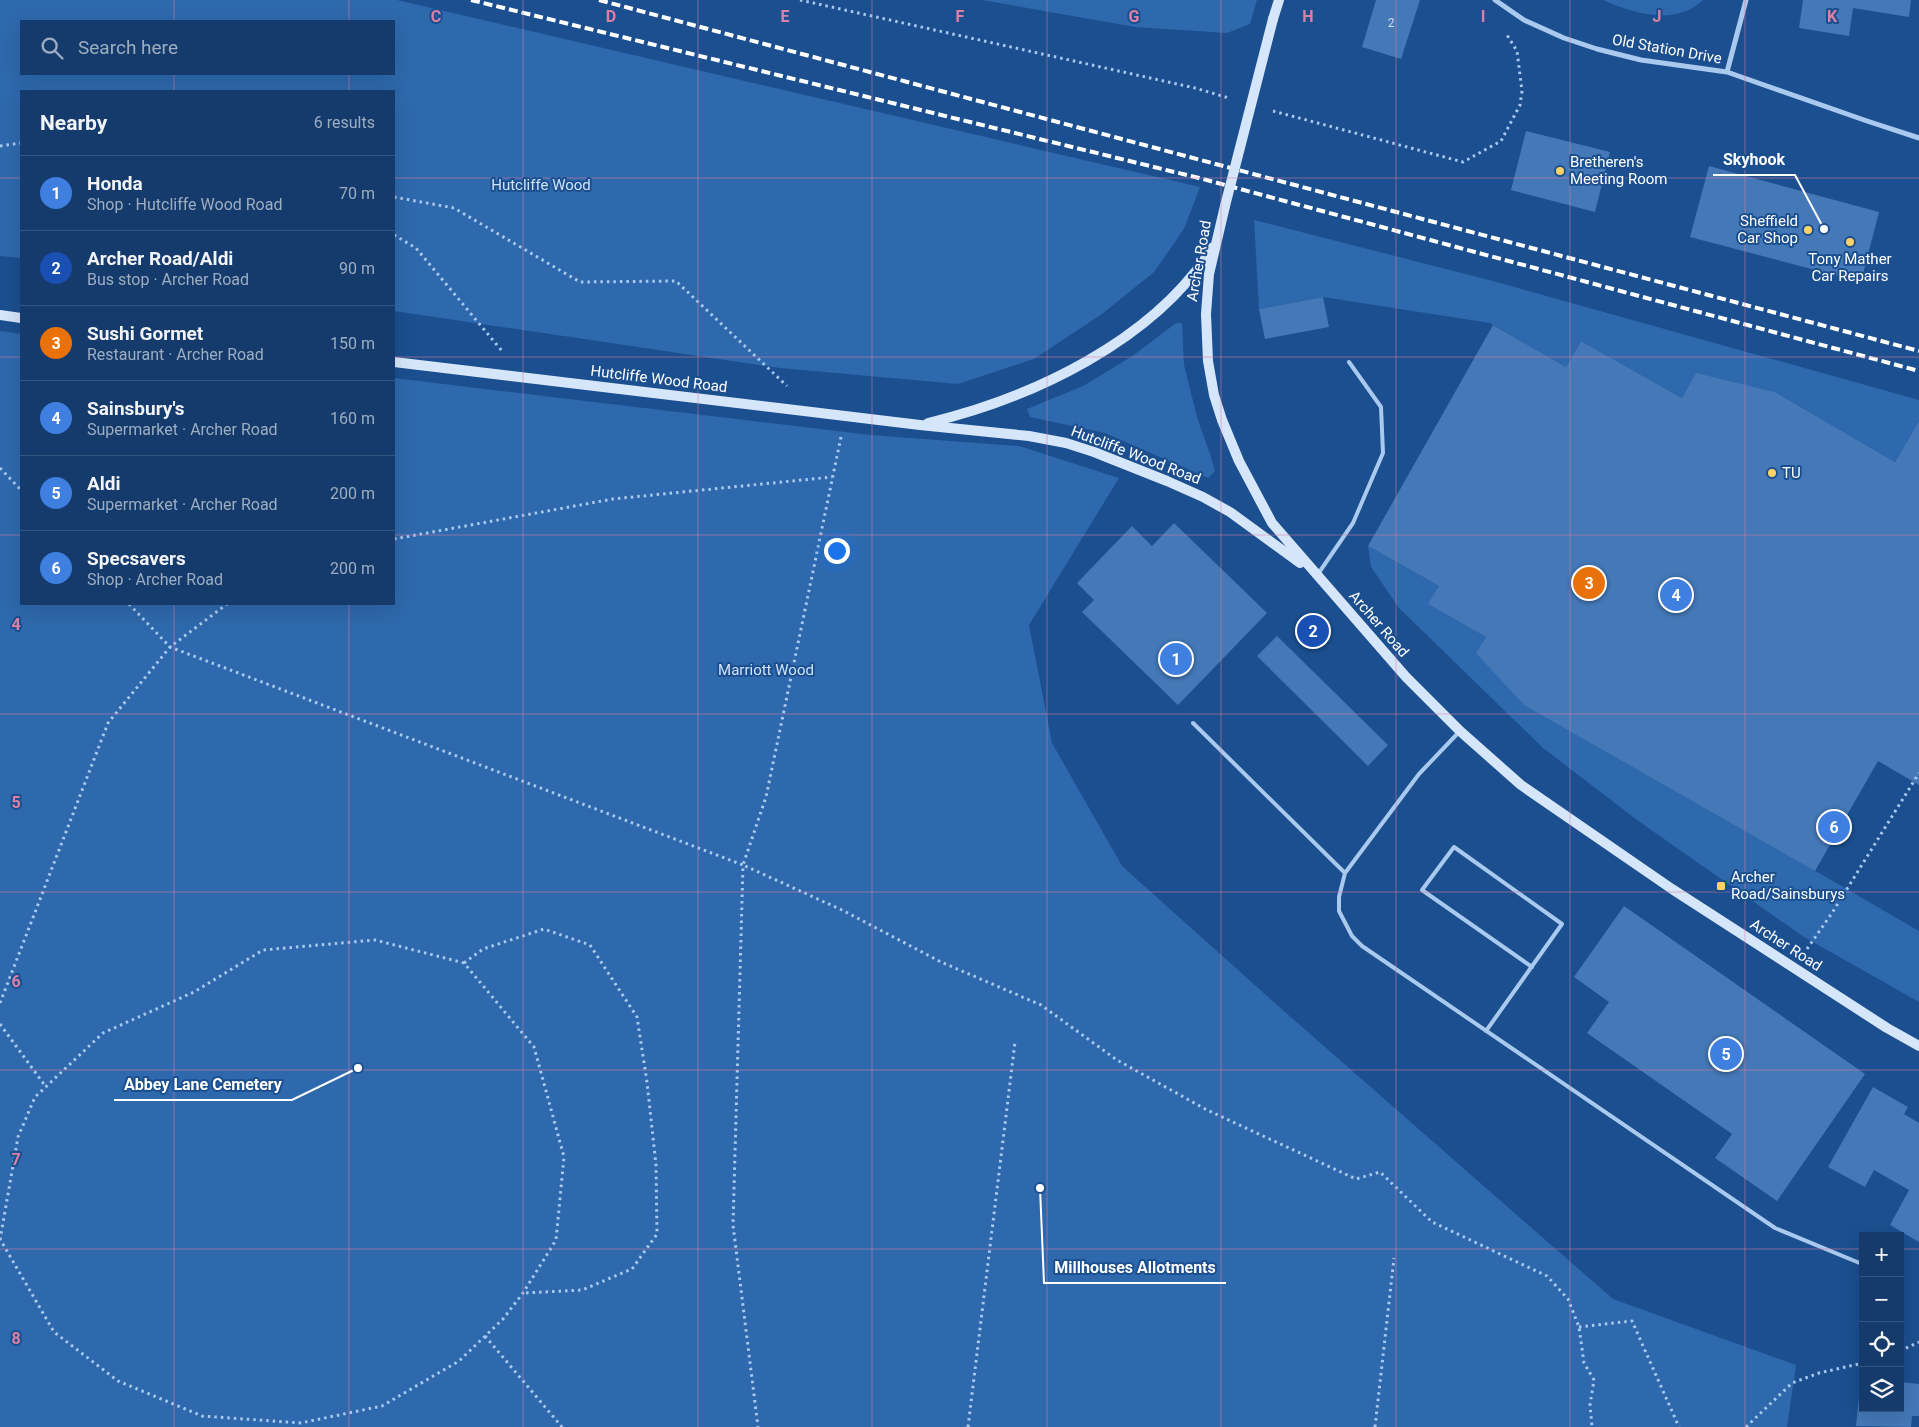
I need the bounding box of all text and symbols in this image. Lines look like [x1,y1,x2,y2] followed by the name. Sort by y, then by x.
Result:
[431,7,441,26] text: C
[606,7,616,26] text: D
[781,7,790,26] text: E
[956,7,965,26] text: F
[1129,7,1140,26] text: G
[1302,7,1314,26] text: H
[1481,7,1485,26] text: I
[1653,7,1661,26] text: J
[1827,7,1838,26] text: K
[1388,16,1395,30] house number: 2
[20,20,395,75] search box
[1611,31,1723,68] street label: Old Station Drive
[38,34,66,62] icon: search
[78,36,178,59] text: Search here
[40,111,107,135] text: Nearby
[314,113,375,132] text: 6 results
[1713,144,1795,175] callout: Skyhook
[1723,150,1785,169] text: Skyhook
[1570,153,1668,188] place label: Bretheren's Meeting Room
[1554,165,1566,177] marker: Bretheren's Meeting Room
[87,172,143,195] text: Honda
[491,176,591,194] park label: Hutcliffe Wood
[51,184,61,203] text: 1
[339,184,375,203] text: 70 m
[87,195,282,214] text: Shop · Hutcliffe Wood Road
[1737,212,1798,247] place label: Sheffield Car Shop
[1183,219,1215,303] street label: Archer Road
[1802,224,1814,236] marker: Sheffield Car Shop
[1844,236,1856,248] marker: Tony Mather Car Repairs
[87,247,233,270] text: Archer Road/Aldi
[1808,250,1892,285] place label: Tony Mather Car Repairs
[51,259,61,278] text: 2
[339,259,375,278] text: 90 m
[87,270,249,289] text: Bus stop · Archer Road
[87,322,203,345] text: Sushi Gormet
[51,334,61,353] text: 3
[330,334,375,353] text: 150 m
[87,345,264,364] text: Restaurant · Archer Road
[590,362,728,396] street label: Hutcliffe Wood Road
[87,397,184,420] text: Sainsbury's
[51,409,61,428] text: 4
[330,409,375,428] text: 160 m
[87,420,278,439] text: Supermarket · Archer Road
[1068,422,1204,488] street label: Hutcliffe Wood Road
[1782,464,1801,482] place label: TU
[1766,467,1778,479] marker: TU
[87,472,121,495] text: Aldi
[51,484,61,503] text: 5
[330,484,375,503] text: 200 m
[87,495,278,514] text: Supermarket · Archer Road
[824,538,850,564] your location
[87,547,186,570] text: Specsavers
[51,559,61,578] text: 6
[330,559,375,578] text: 200 m
[1573,564,1605,602] pin: 3
[87,570,223,589] text: Shop · Archer Road
[1660,576,1692,614] pin: 4
[1345,587,1413,661] street label: Archer Road
[1297,612,1329,650] pin: 2
[11,615,21,634] text: 4
[1160,640,1192,678] pin: 1
[718,661,814,679] park label: Marriott Wood
[11,793,21,812] text: 5
[1818,808,1850,846] pin: 6
[1731,868,1845,903] place label: Archer Road/Sainsburys
[1715,880,1727,892] marker: Archer Road/Sainsburys
[1747,915,1825,975] street label: Archer Road
[11,972,21,991] text: 6
[1710,1035,1742,1073] pin: 5
[114,1069,292,1100] callout: Abbey Lane Cemetery
[124,1075,283,1094] text: Abbey Lane Cemetery
[11,1150,21,1169] text: 7
[1859,1232,1904,1412] map controls
[1859,1232,1904,1277] button: +
[1044,1252,1226,1283] callout: Millhouses Allotments
[1054,1258,1216,1277] text: Millhouses Allotments
[1859,1277,1904,1322] button: −
[1859,1322,1904,1367] button: locate
[11,1329,21,1348] text: 8
[1859,1367,1904,1412] button: layers

